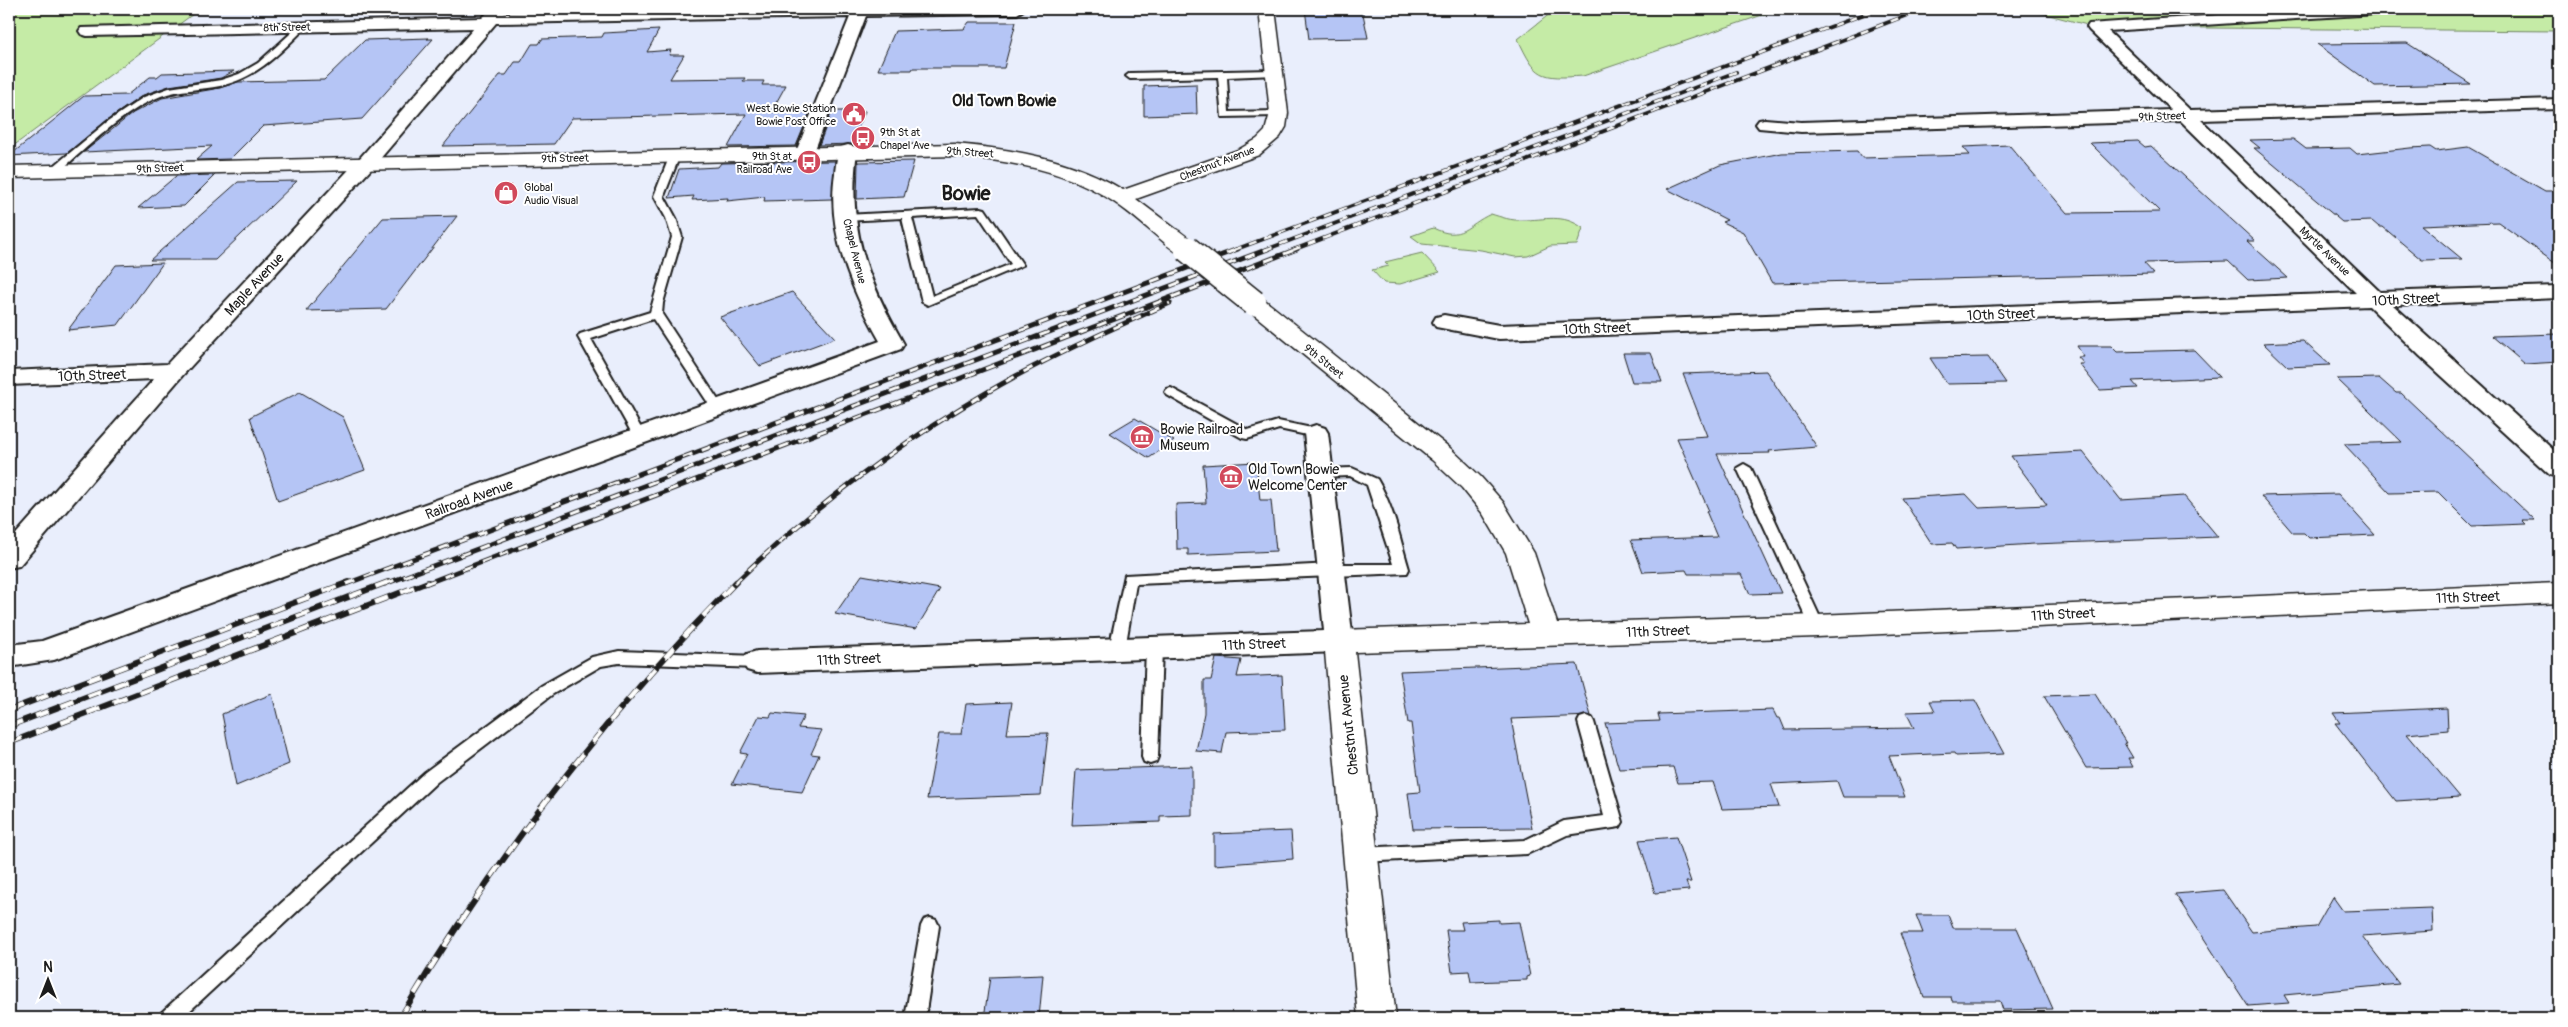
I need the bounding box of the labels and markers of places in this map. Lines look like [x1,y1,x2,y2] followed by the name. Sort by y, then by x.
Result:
[841,101,867,127] public building icon: West Bowie Station Bowie Post Office
[746,102,837,128] place label: West Bowie Station Bowie Post Office
[850,125,876,151] bus stop icon: 9th St at Chapel Ave
[880,126,930,152] place label: 9th St at Chapel Ave
[796,149,822,175] bus stop icon: 9th St at Railroad Ave
[737,150,793,176] place label: 9th St at Railroad Ave
[493,180,519,206] shop icon: Global Audio Visual
[524,181,578,207] place label: Global Audio Visual
[1160,421,1243,454] place label: Bowie Railroad Museum
[1129,424,1155,450] museum icon: Bowie Railroad Museum
[1248,461,1347,494] place label: Old Town Bowie Welcome Center
[1218,464,1244,490] museum icon: Old Town Bowie Welcome Center

